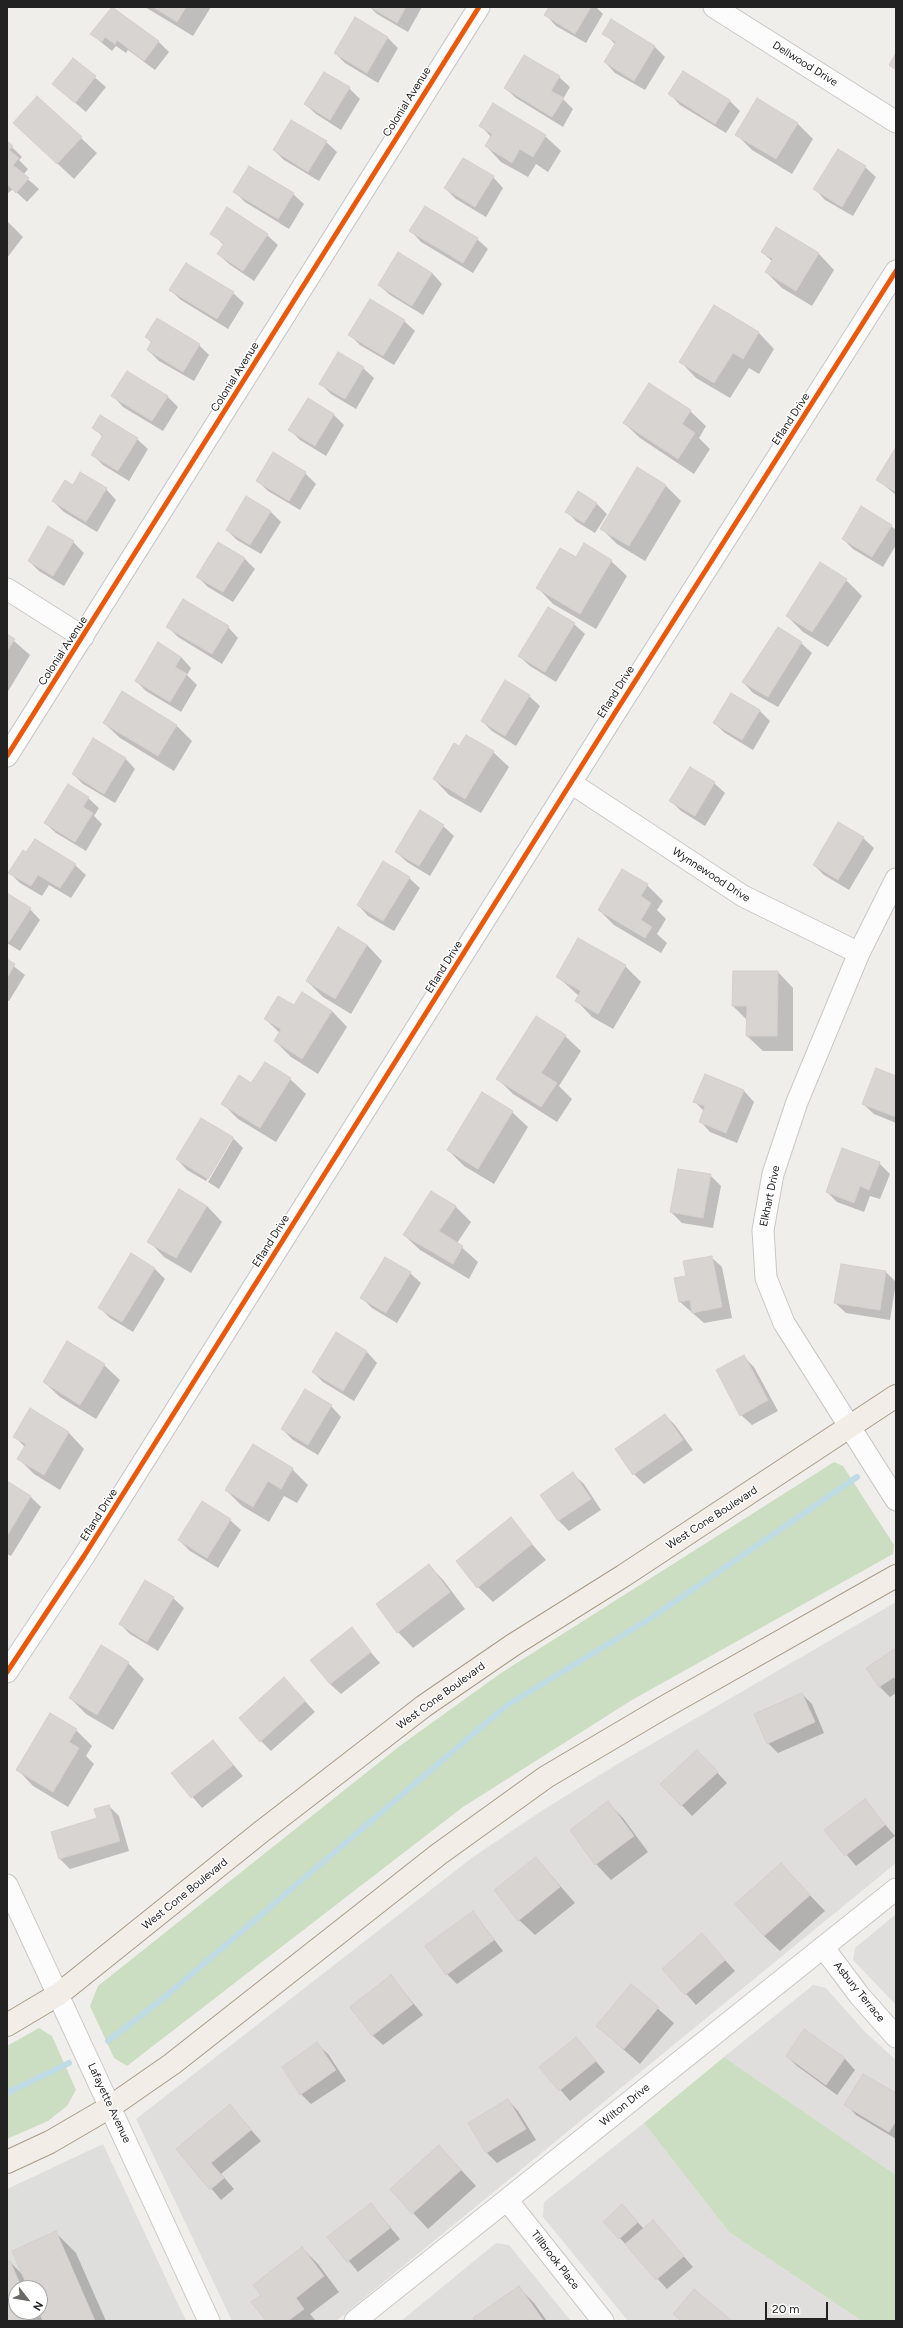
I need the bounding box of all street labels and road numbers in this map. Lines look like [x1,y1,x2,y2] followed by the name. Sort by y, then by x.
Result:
[770,39,840,89] street label: Dellwood Drive
[380,65,434,139] street label: Colonial Avenue
[208,340,262,414] street label: Colonial Avenue
[769,391,813,447] street label: Efland Drive
[36,614,90,688] street label: Colonial Avenue
[595,663,637,721] street label: Efland Drive
[670,845,752,905] street label: Wynnewood Drive
[423,938,465,996] street label: Efland Drive
[757,1164,783,1228] street label: Elkhart Drive
[250,1212,292,1270] street label: Efland Drive
[664,1484,760,1552] street label: West Cone Boulevard
[78,1486,120,1544] street label: Efland Drive
[394,1659,488,1733] street label: West Cone Boulevard
[140,1855,230,1933] street label: West Cone Boulevard
[831,1959,887,2025] street label: Asbury Terrace
[85,2061,133,2145] street label: Lafayette Avenue
[597,2081,653,2129] street label: Wilton Drive
[528,2228,582,2292] street label: Tillbrook Place

